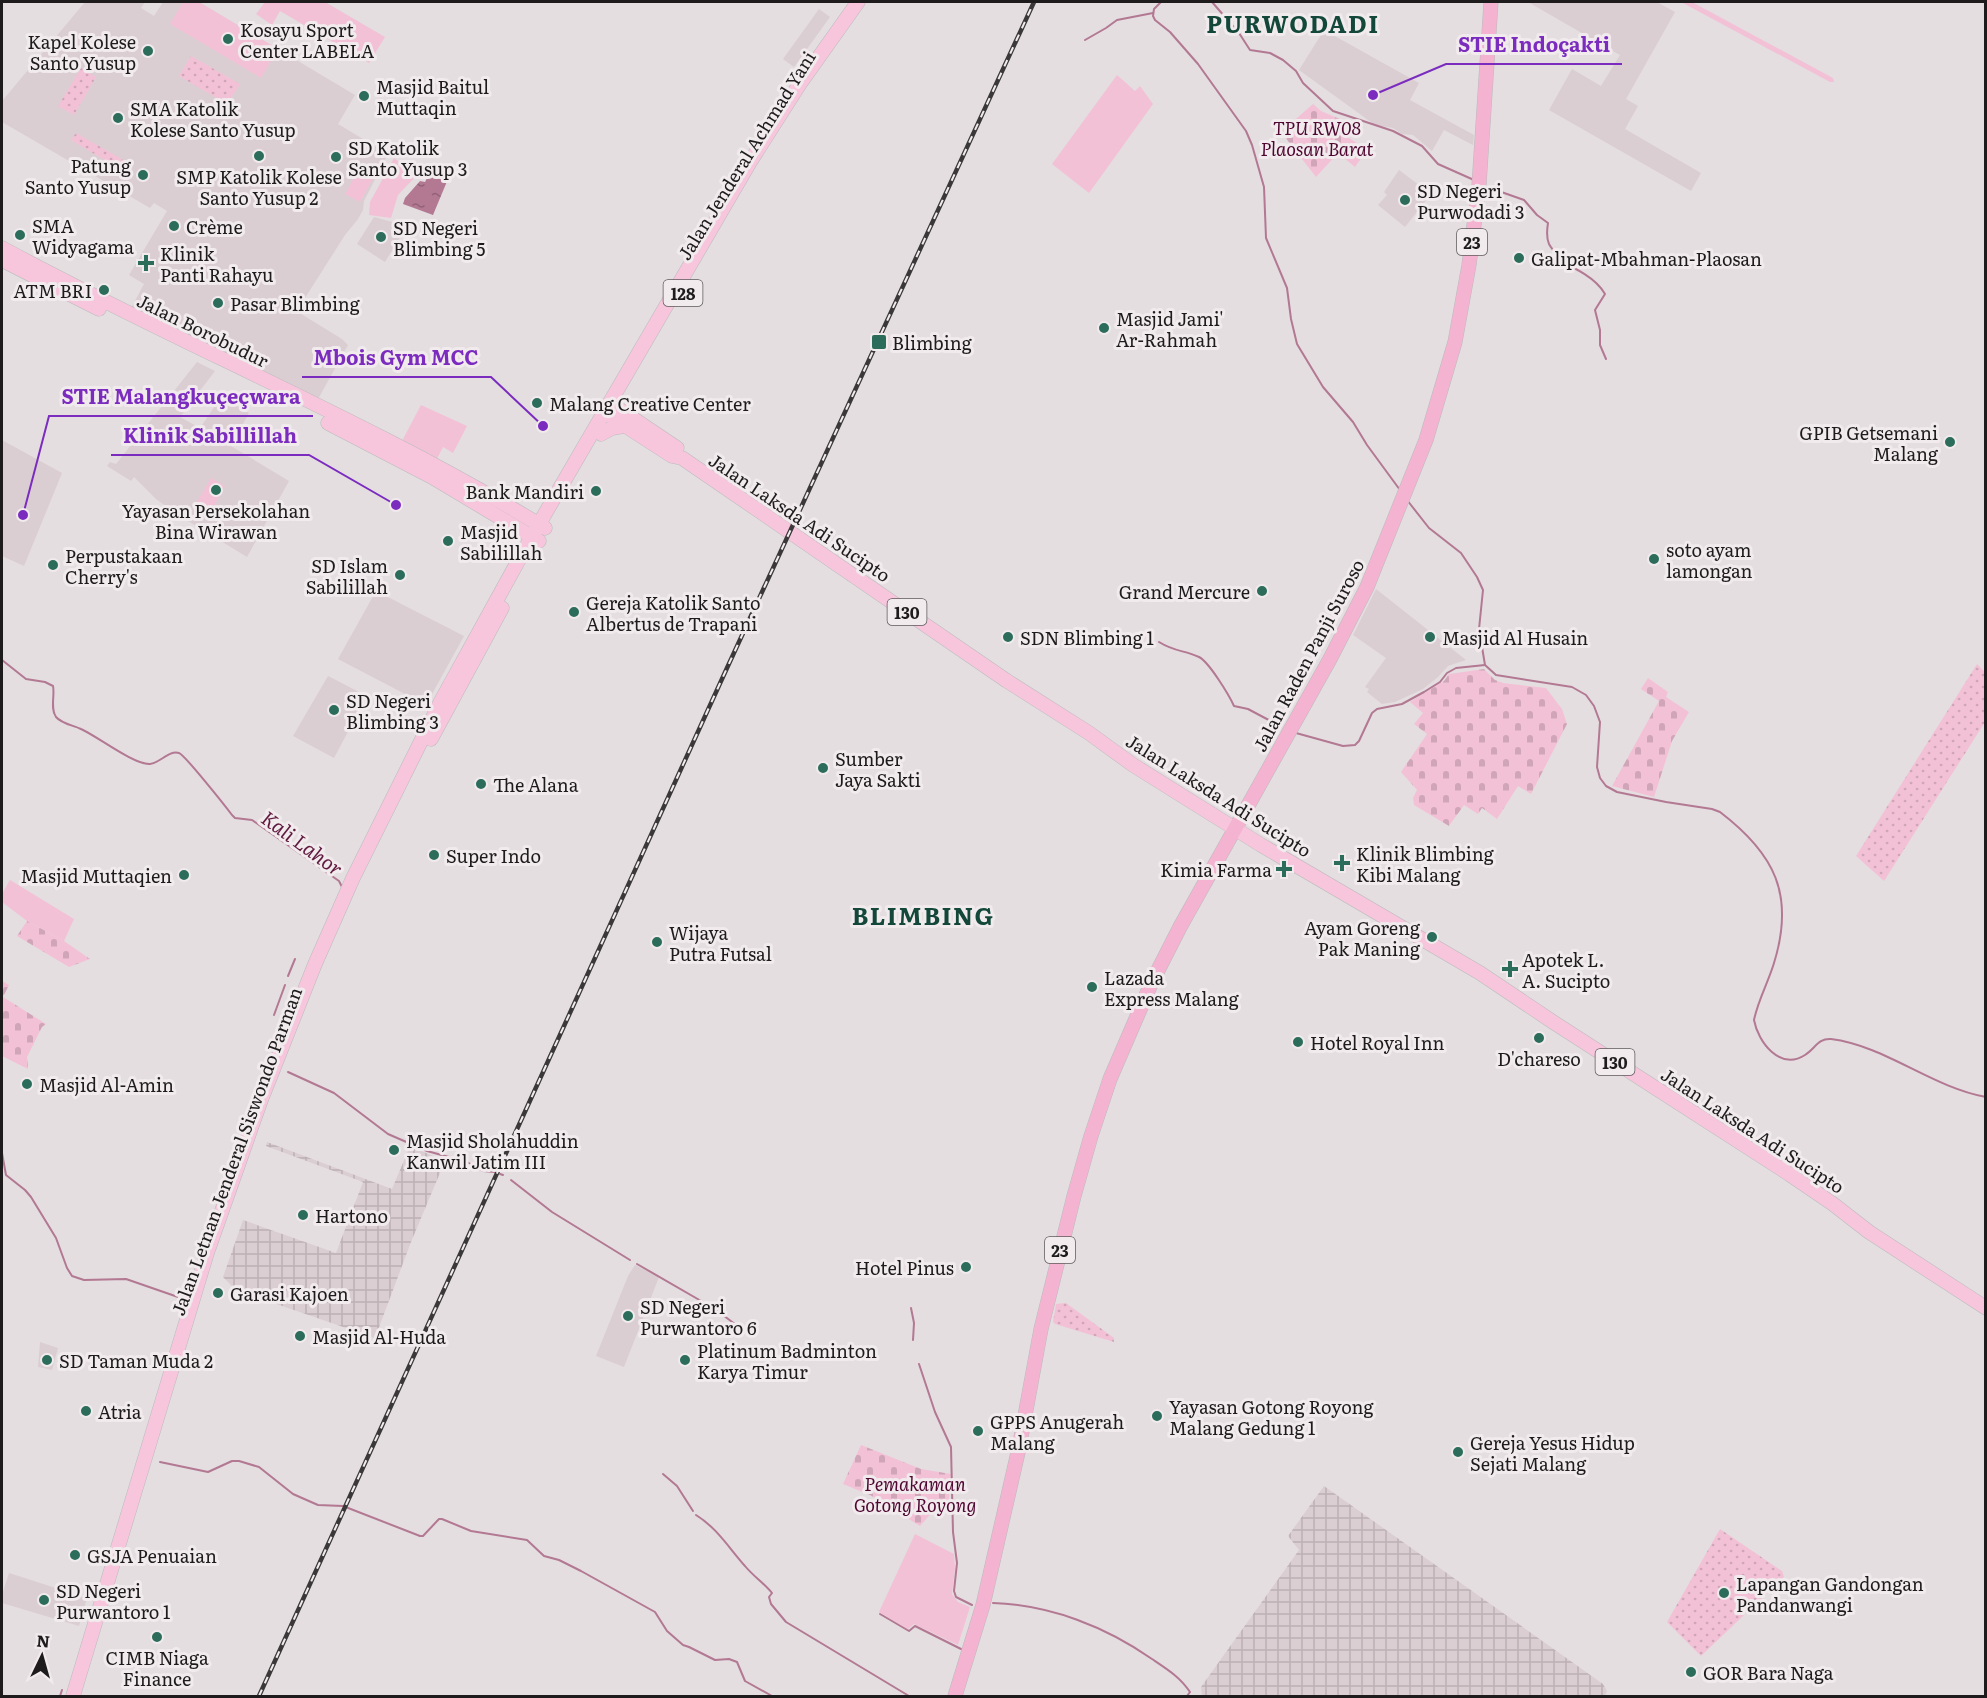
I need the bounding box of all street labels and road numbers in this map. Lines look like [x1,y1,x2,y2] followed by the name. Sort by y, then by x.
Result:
[670,45,822,265] street label: Jalan Jenderal Achmad Yani
[1457,229,1487,255] road number: 23
[664,280,702,306] road number: 128
[133,286,274,374] street label: Jalan Borobudur
[704,446,896,588] street label: Jalan Laksda Adi Sucipto
[1246,554,1370,756] street label: Jalan Raden Panji Suroso
[888,599,926,625] road number: 130
[1121,727,1317,863] street label: Jalan Laksda Adi Sucipto
[164,983,308,1319] street label: Jalan Letnan Jenderal Siswondo Parman
[1596,1049,1634,1075] road number: 130
[1656,1060,1850,1200] street label: Jalan Laksda Adi Sucipto
[1045,1237,1075,1263] road number: 23

